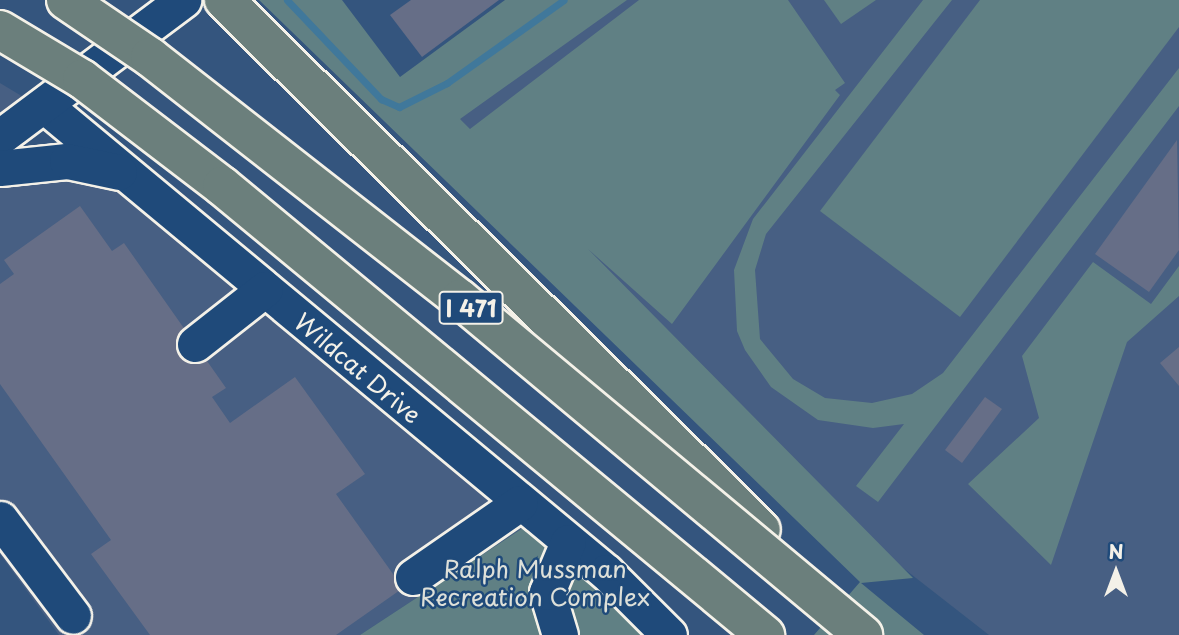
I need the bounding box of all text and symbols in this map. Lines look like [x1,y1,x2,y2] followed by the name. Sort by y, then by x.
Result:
[438,288,504,328] road number: I 471
[288,306,428,430] street label: Wildcat Drive
[1081,537,1151,607] north arrow
[1108,537,1124,565] text: N
[420,555,650,611] park label: Ralph Mussman Recreation Complex

